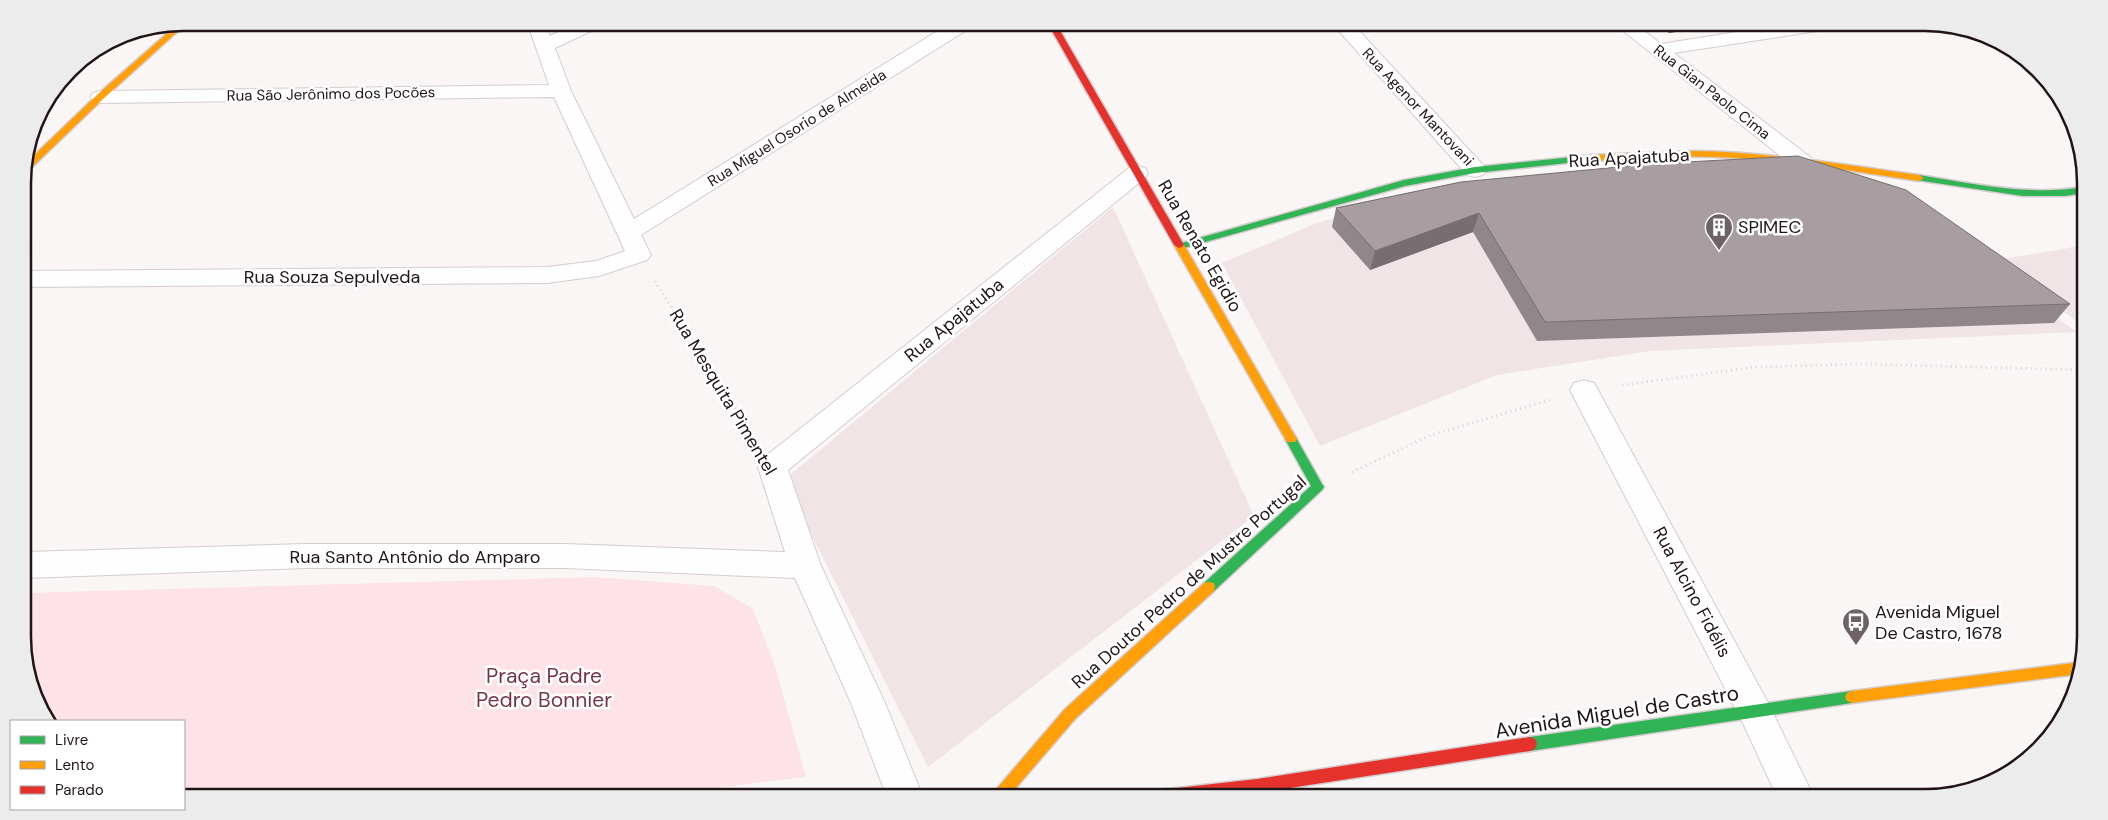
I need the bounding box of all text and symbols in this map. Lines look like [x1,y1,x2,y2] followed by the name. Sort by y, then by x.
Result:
[1650,40,1774,144] street label: Rua Gian Paolo Cima
[1358,44,1478,170] street label: Rua Agenor Mantovani
[704,65,890,191] street label: Rua Miguel Osorio de Almeida
[227,82,435,106] street label: Rua São Jerônimo dos Pocões
[1568,143,1690,173] street label: Rua Apajatuba
[1152,176,1248,316] street label: Rua Renato Egidio
[1704,212,1734,251] building icon: SPIMEC
[1738,215,1801,239] place label: SPIMEC
[244,265,420,289] street label: Rua Souza Sepulveda
[899,273,1009,367] street label: Rua Apajatuba
[664,304,782,480] street label: Rua Mesquita Pimentel
[1066,470,1312,694] street label: Rua Doutor Pedro de Mustre Portugal
[1647,522,1737,662] street label: Rua Alcino Fidélis
[289,545,541,569] street label: Rua Santo Antônio do Amparo
[1875,600,2003,645] place label: Avenida Miguel De Castro, 1678
[1841,607,1871,646] bus stop icon: Avenida Miguel De Castro, 1678
[476,662,612,714] park label: Praça Padre Pedro Bonnier
[1493,679,1741,745] street label: Avenida Miguel de Castro
[10,720,185,810] legend
[55,730,88,750] text: Livre
[55,755,94,775] text: Lento
[55,780,104,800] text: Parado

